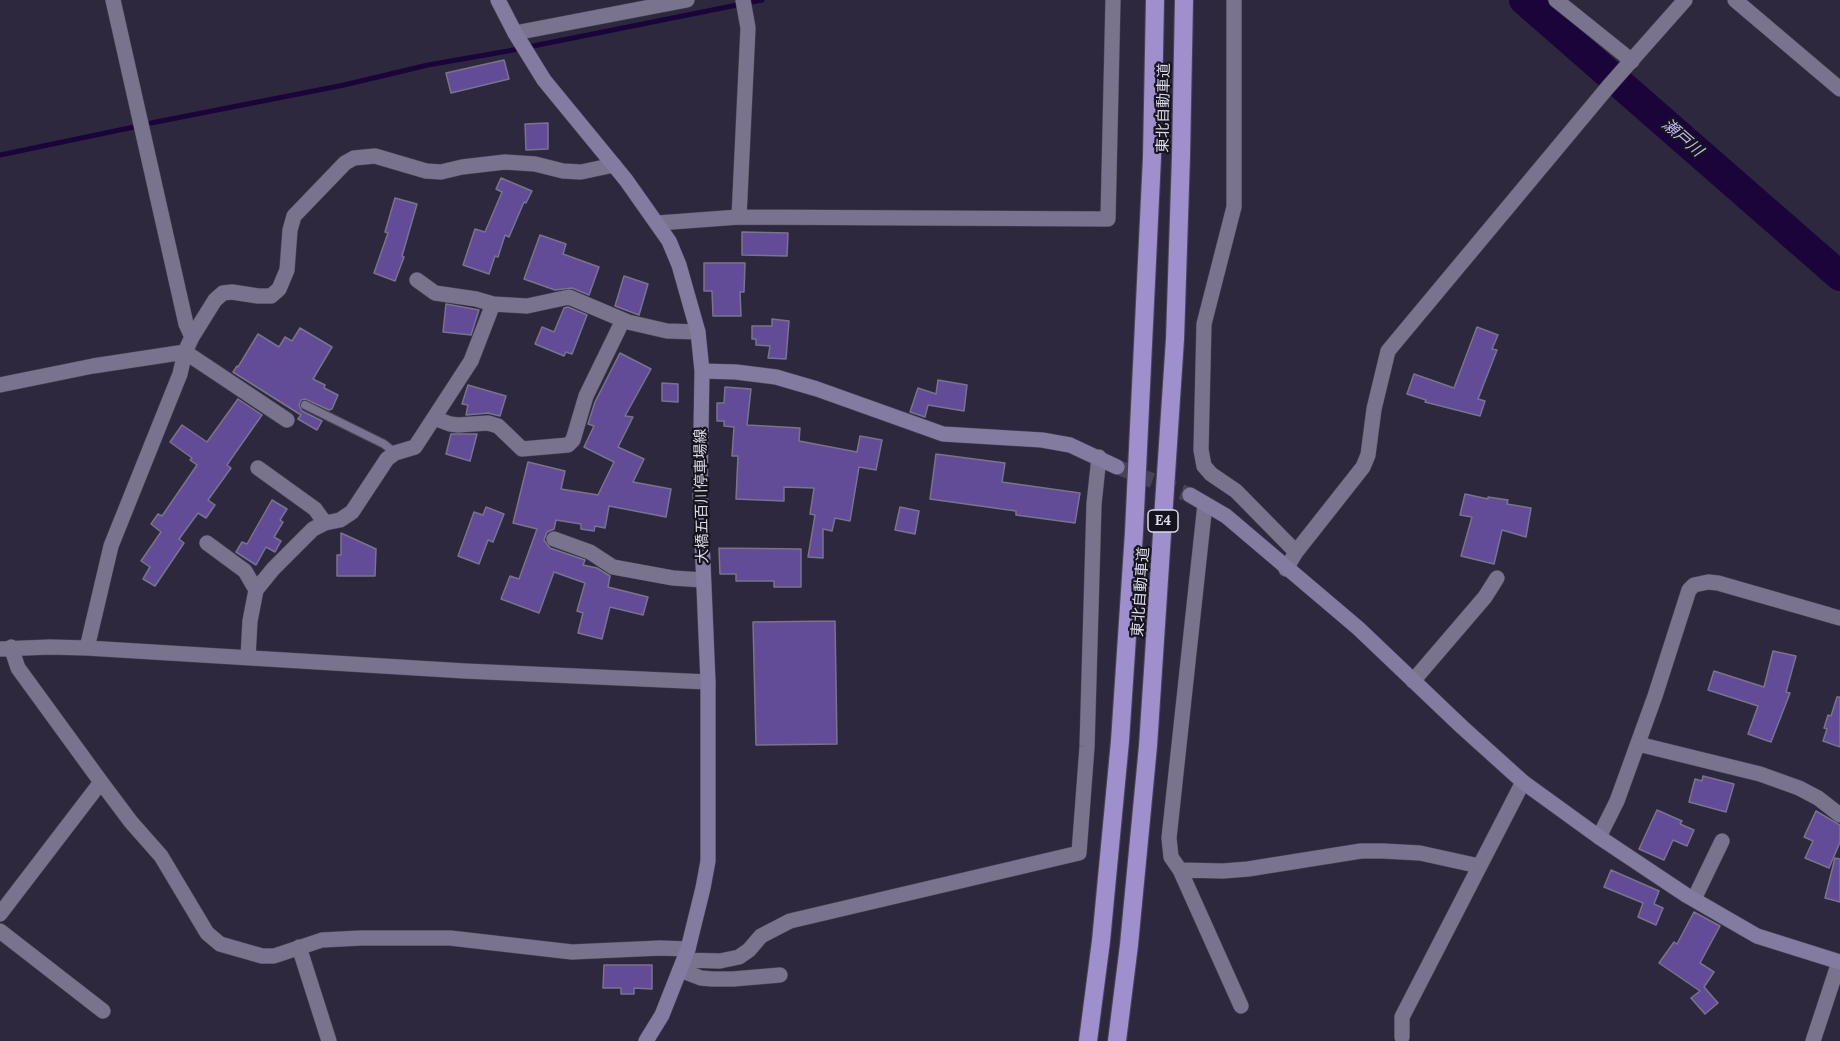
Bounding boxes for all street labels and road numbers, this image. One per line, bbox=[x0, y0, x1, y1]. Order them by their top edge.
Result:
street label: 東北自動車道 bbox=[1154, 63, 1174, 153]
street label: 大橋五百川停車場線 bbox=[692, 428, 712, 564]
road number: E4 bbox=[1148, 510, 1178, 532]
street label: 東北自動車道 bbox=[1129, 546, 1153, 638]

